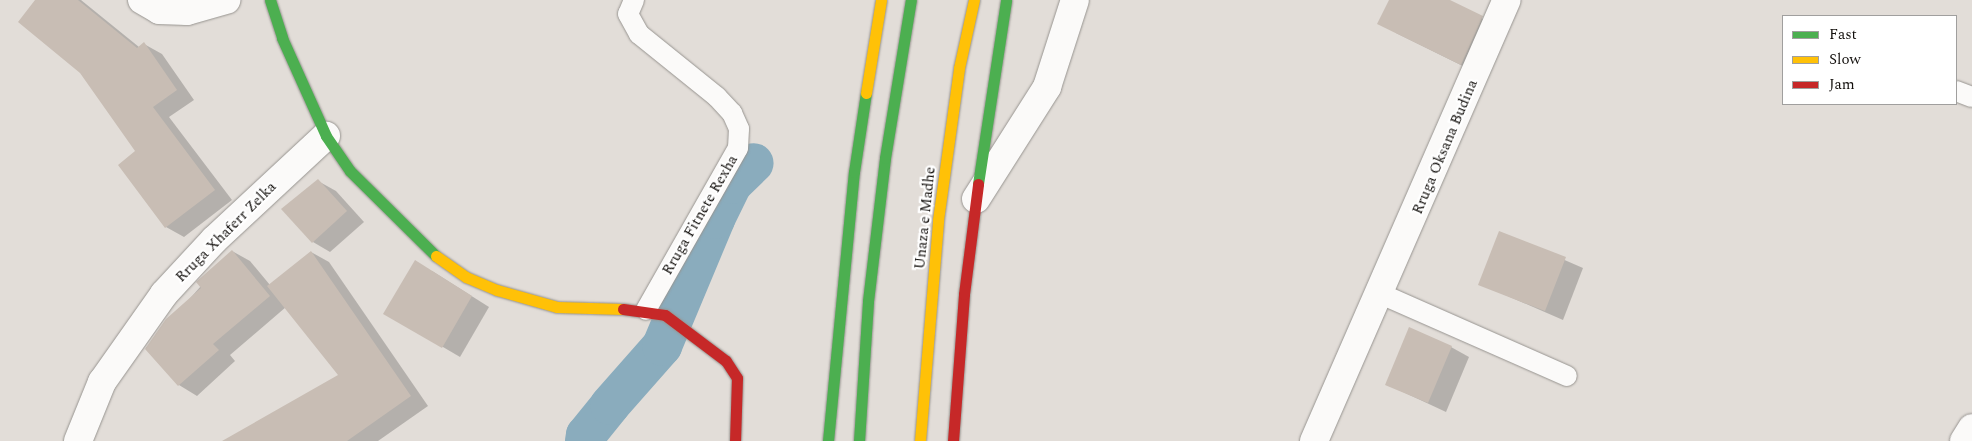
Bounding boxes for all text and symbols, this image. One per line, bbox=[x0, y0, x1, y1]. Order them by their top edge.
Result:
legend bbox=[1782, 15, 1957, 105]
text: Fast bbox=[1829, 23, 1857, 46]
text: Slow bbox=[1829, 48, 1861, 71]
text: Jam bbox=[1829, 73, 1855, 96]
street label: Rruga Oksana Budina bbox=[1408, 77, 1482, 217]
street label: Rruga Fitnete Rexha bbox=[658, 152, 742, 278]
street label: Unaza e Madhe bbox=[911, 166, 939, 270]
street label: Rruga Xhaferr Zelka bbox=[172, 178, 280, 286]

